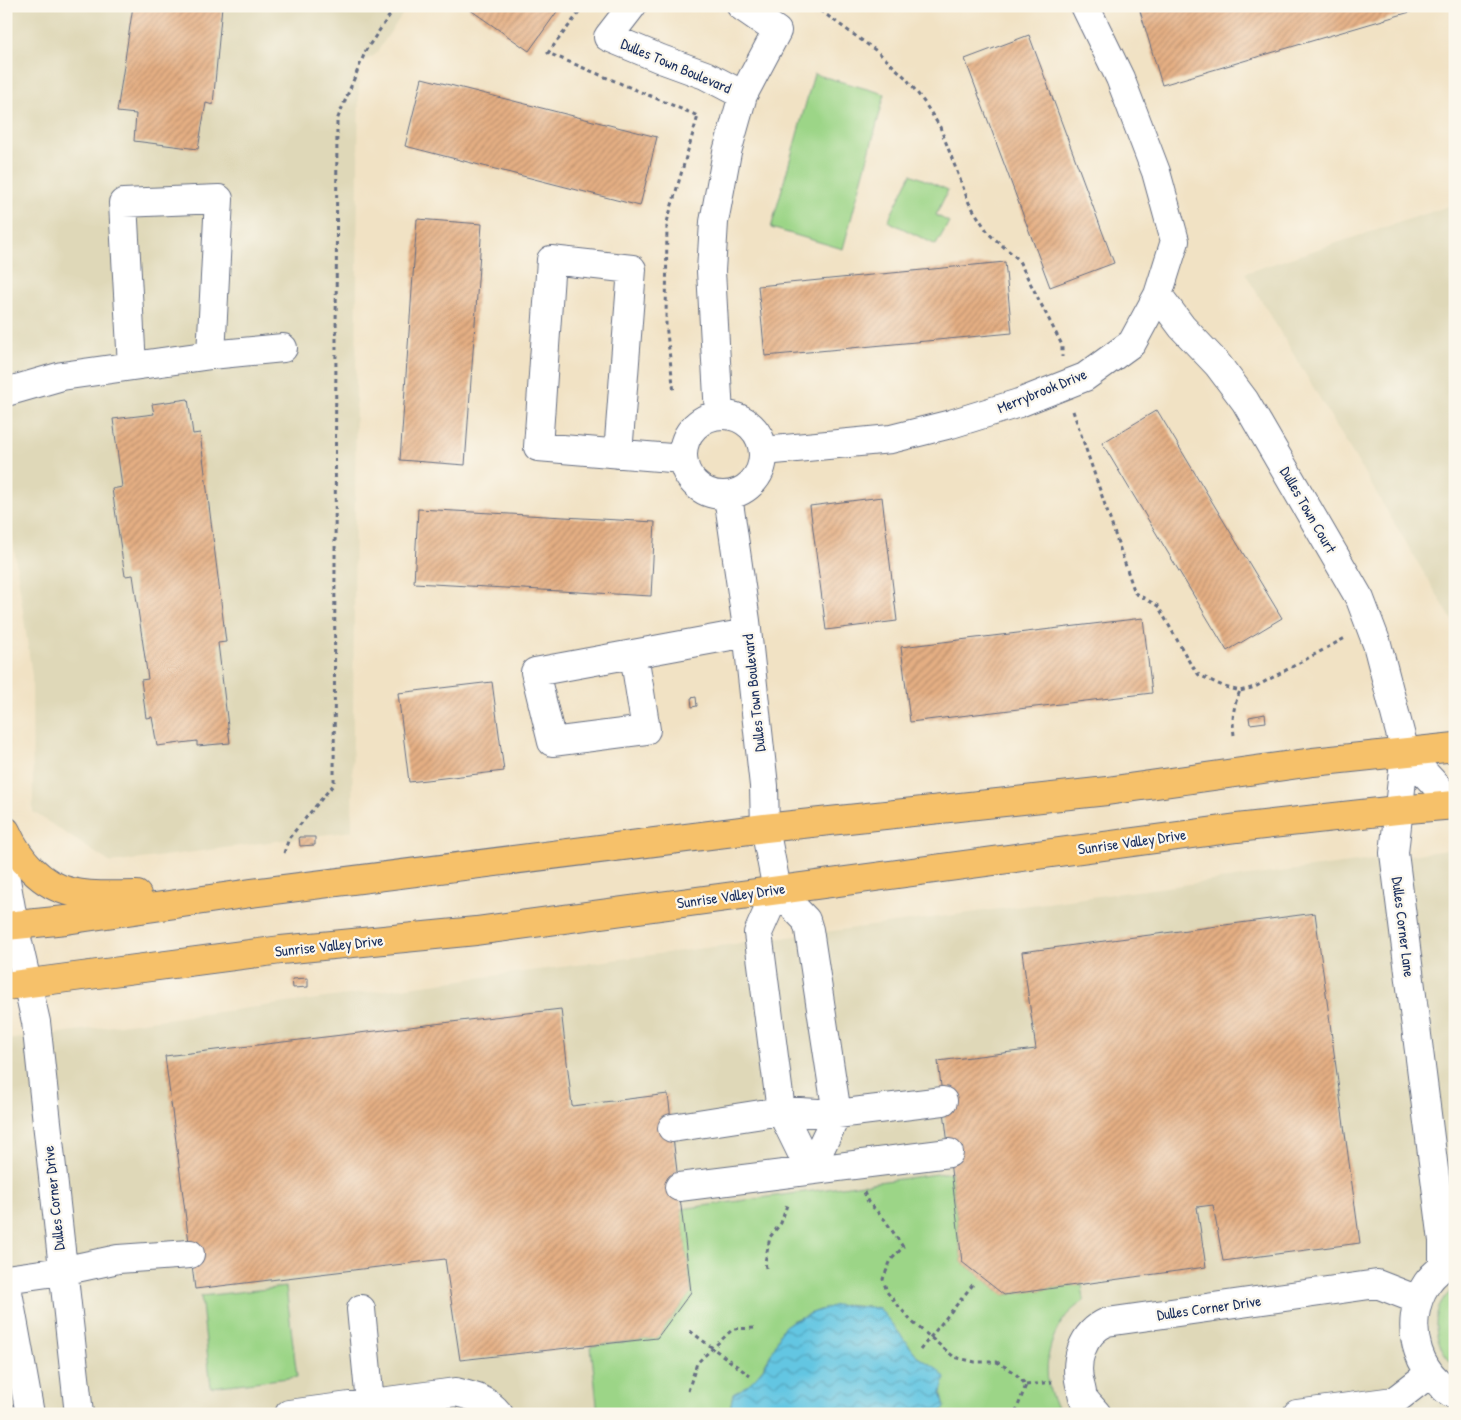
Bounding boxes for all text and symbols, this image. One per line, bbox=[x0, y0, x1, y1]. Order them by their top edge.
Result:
street label: Dulles Town Boulevard bbox=[618, 33, 735, 98]
street label: Merrybrook Drive bbox=[994, 363, 1090, 418]
street label: Dulles Town Court bbox=[1275, 463, 1342, 557]
street label: Dulles Town Boulevard bbox=[737, 633, 770, 753]
street label: Sunrise Valley Drive bbox=[1077, 824, 1187, 859]
street label: Dulles Corner Lane bbox=[1387, 876, 1420, 978]
street label: Sunrise Valley Drive bbox=[676, 878, 786, 913]
street label: Sunrise Valley Drive bbox=[274, 929, 384, 962]
street label: Dulles Corner Drive bbox=[38, 1145, 69, 1251]
street label: Dulles Corner Drive bbox=[1155, 1290, 1262, 1325]

